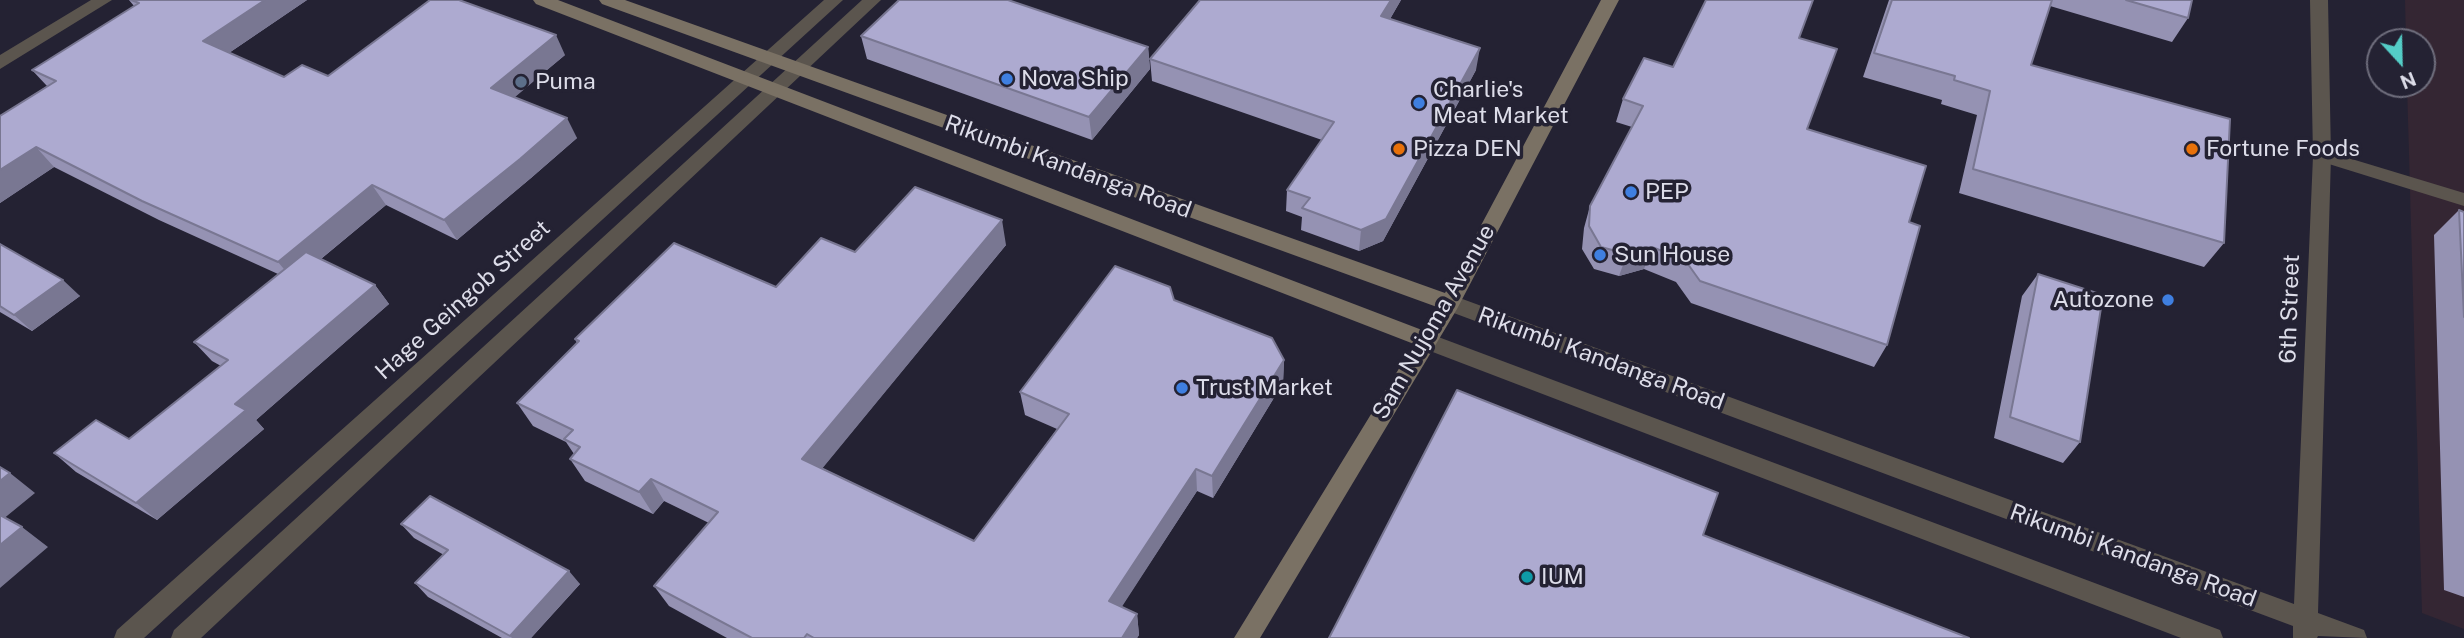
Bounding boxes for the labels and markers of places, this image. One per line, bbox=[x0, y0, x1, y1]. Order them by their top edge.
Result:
place label: Nova Ship bbox=[1021, 65, 1129, 93]
place label: Puma bbox=[535, 68, 596, 96]
marker: Nova Ship bbox=[999, 71, 1015, 87]
marker: Puma bbox=[513, 74, 529, 90]
place label: Charlie's Meat Market bbox=[1433, 76, 1569, 130]
marker: Charlie's Meat Market bbox=[1411, 95, 1427, 111]
place label: Pizza DEN bbox=[1413, 135, 1522, 163]
place label: Fortune Foods bbox=[2206, 135, 2360, 163]
marker: Pizza DEN bbox=[1391, 141, 1407, 157]
marker: Fortune Foods bbox=[2184, 141, 2200, 157]
place label: PEP bbox=[1645, 178, 1689, 206]
marker: PEP bbox=[1623, 184, 1639, 200]
place label: Sun House bbox=[1614, 241, 1730, 269]
marker: Sun House bbox=[1592, 247, 1608, 263]
place label: Autozone bbox=[2053, 286, 2154, 314]
marker: Autozone bbox=[2160, 292, 2176, 308]
place label: Trust Market bbox=[1196, 374, 1333, 402]
marker: Trust Market bbox=[1174, 380, 1190, 396]
place label: IUM bbox=[1541, 563, 1584, 591]
marker: IUM bbox=[1519, 569, 1535, 585]

